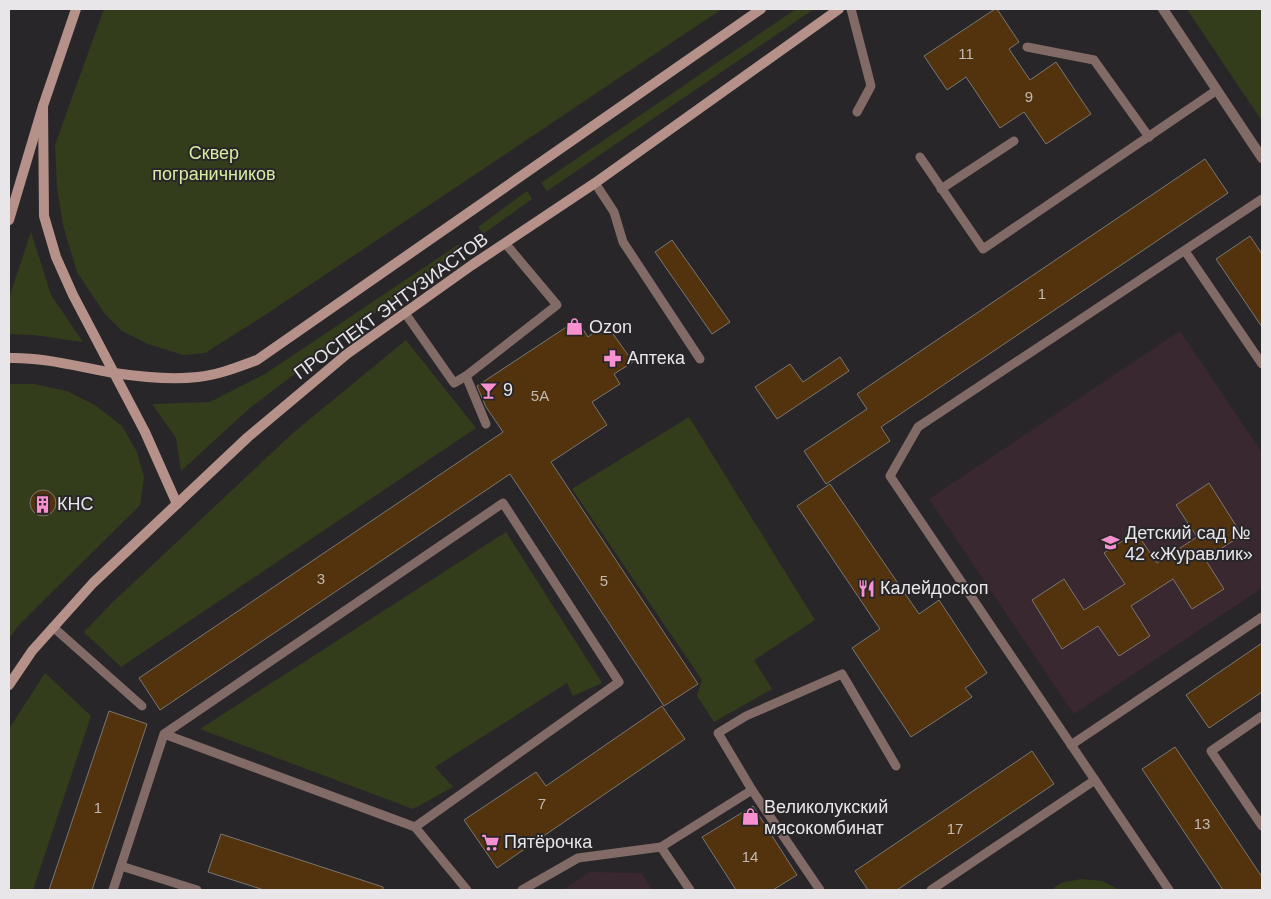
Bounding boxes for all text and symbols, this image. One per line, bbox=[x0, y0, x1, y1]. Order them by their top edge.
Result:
house number: 11 bbox=[958, 45, 974, 62]
house number: 9 bbox=[1025, 88, 1033, 105]
park label: Сквер пограничников bbox=[152, 143, 276, 184]
street label: ПРОСПЕКТ ЭНТУЗИАСТОВ bbox=[290, 229, 492, 383]
house number: 1 bbox=[1038, 285, 1046, 302]
shop icon: Ozon bbox=[565, 317, 585, 337]
place label: Ozon bbox=[589, 317, 632, 337]
pharmacy icon: Аптека bbox=[603, 348, 623, 368]
place label: Аптека bbox=[627, 348, 686, 368]
bar icon: 9 bbox=[479, 380, 499, 400]
place label: 9 bbox=[503, 380, 513, 400]
house number: 5А bbox=[531, 387, 549, 404]
building icon: КНС bbox=[33, 494, 53, 514]
place label: КНС bbox=[57, 494, 93, 514]
place label: Детский сад № 42 «Журавлик» bbox=[1125, 523, 1253, 564]
school or university icon: Детский сад № 42 «Журавлик» bbox=[1101, 533, 1121, 553]
house number: 3 bbox=[317, 570, 325, 587]
house number: 5 bbox=[600, 572, 608, 589]
restaurant icon: Калейдоскоп bbox=[856, 578, 876, 598]
place label: Калейдоскоп bbox=[880, 578, 988, 598]
house number: 7 bbox=[538, 795, 546, 812]
place label: Великолукский мясокомбинат bbox=[764, 797, 888, 838]
house number: 1 bbox=[94, 799, 102, 816]
shop icon: Великолукский мясокомбинат bbox=[740, 807, 760, 827]
house number: 13 bbox=[1194, 815, 1210, 832]
house number: 17 bbox=[947, 820, 963, 837]
supermarket icon: Пятёрочка bbox=[480, 832, 500, 852]
place label: Пятёрочка bbox=[504, 832, 593, 852]
house number: 14 bbox=[742, 848, 758, 865]

